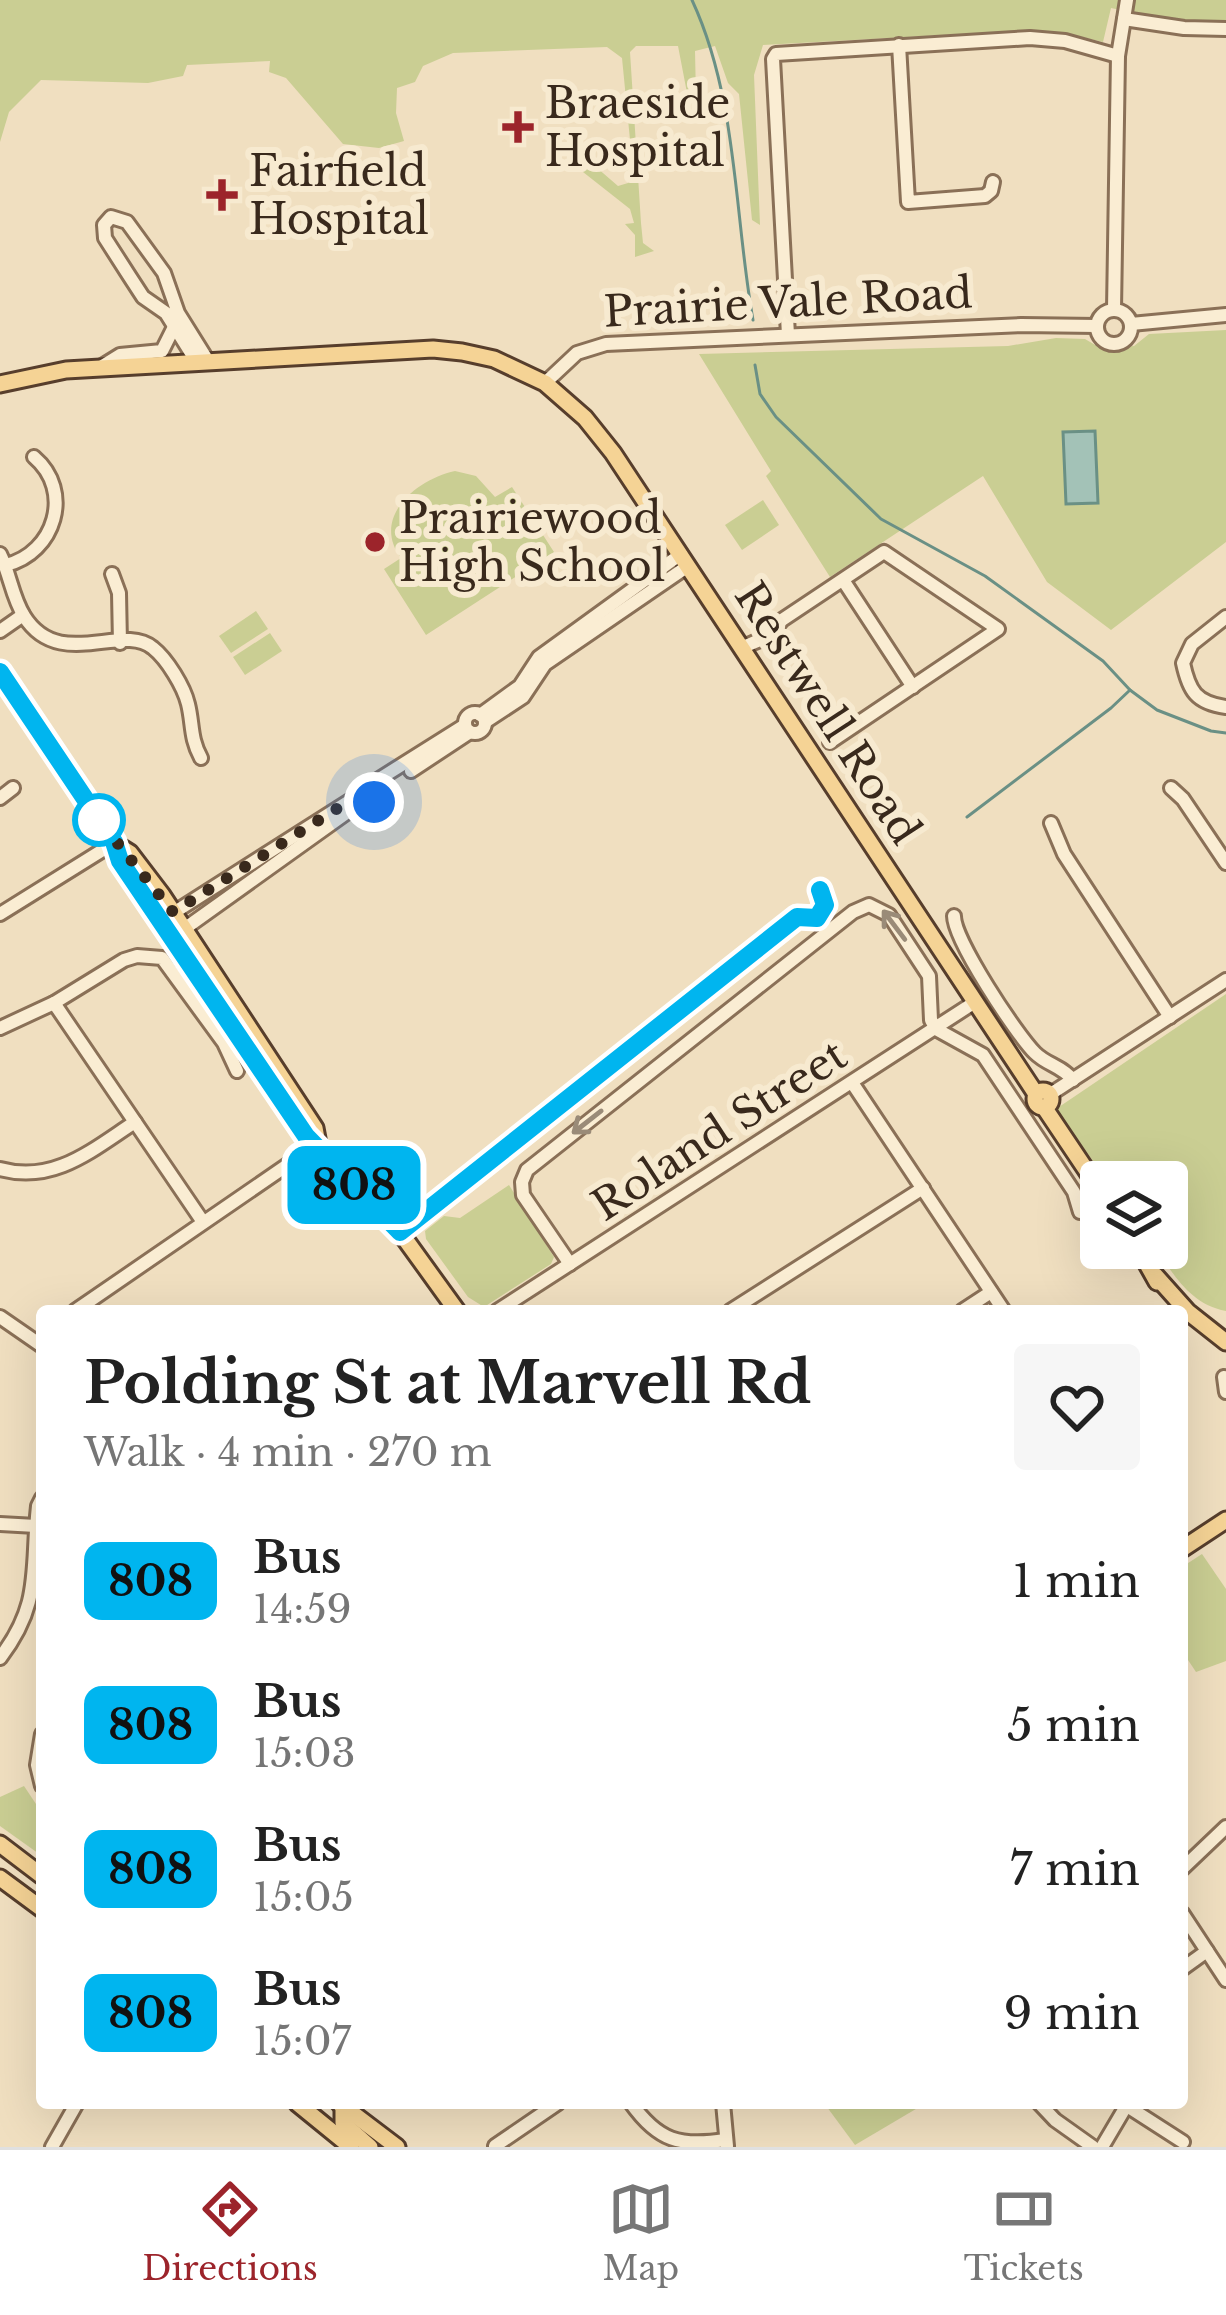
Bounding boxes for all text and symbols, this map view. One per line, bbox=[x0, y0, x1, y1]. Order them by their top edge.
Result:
place label: Braeside Hospital bbox=[545, 77, 730, 177]
marker: Braeside Hospital bbox=[502, 111, 534, 143]
place label: Fairfield Hospital bbox=[249, 145, 429, 245]
marker: Fairfield Hospital bbox=[206, 179, 238, 211]
street label: Prairie Vale Road bbox=[602, 266, 974, 338]
place label: Prairiewood High School bbox=[399, 492, 665, 592]
marker: Prairiewood High School bbox=[362, 529, 388, 555]
street label: Restwell Road bbox=[724, 572, 932, 854]
your location bbox=[344, 772, 404, 832]
unlabelled marker bbox=[74, 795, 124, 845]
one-way arrow bbox=[881, 909, 907, 941]
street label: Roland Street bbox=[582, 1028, 856, 1232]
one-way arrow bbox=[571, 1108, 603, 1135]
line badge: 808 bbox=[285, 1146, 423, 1224]
text: 808 bbox=[311, 1159, 397, 1211]
map controls bbox=[1080, 1161, 1188, 1269]
button: layers bbox=[1080, 1161, 1188, 1269]
button: heart bbox=[1014, 1344, 1140, 1470]
text: Polding St at Marvell Rd bbox=[84, 1348, 812, 1418]
text: Walk · 4 min · 270 m bbox=[84, 1428, 492, 1477]
text: Bus bbox=[253, 1529, 342, 1585]
text: 1 min bbox=[1012, 1553, 1140, 1609]
text: 808 bbox=[108, 1555, 193, 1607]
text: 14:59 bbox=[253, 1585, 352, 1634]
text: Bus bbox=[253, 1673, 342, 1729]
text: 5 min bbox=[1007, 1697, 1140, 1753]
text: 808 bbox=[108, 1699, 193, 1751]
text: 15:03 bbox=[253, 1729, 356, 1778]
text: Bus bbox=[253, 1817, 342, 1873]
text: 7 min bbox=[1010, 1841, 1140, 1897]
text: 808 bbox=[108, 1843, 193, 1895]
text: 15:05 bbox=[253, 1873, 354, 1922]
text: Bus bbox=[253, 1961, 342, 2017]
text: 9 min bbox=[1004, 1985, 1140, 2041]
text: 808 bbox=[108, 1987, 193, 2039]
text: 15:07 bbox=[253, 2017, 351, 2066]
tab: Directions bbox=[142, 2176, 318, 2289]
tab: Map bbox=[602, 2176, 679, 2289]
tab: Tickets bbox=[964, 2176, 1084, 2289]

